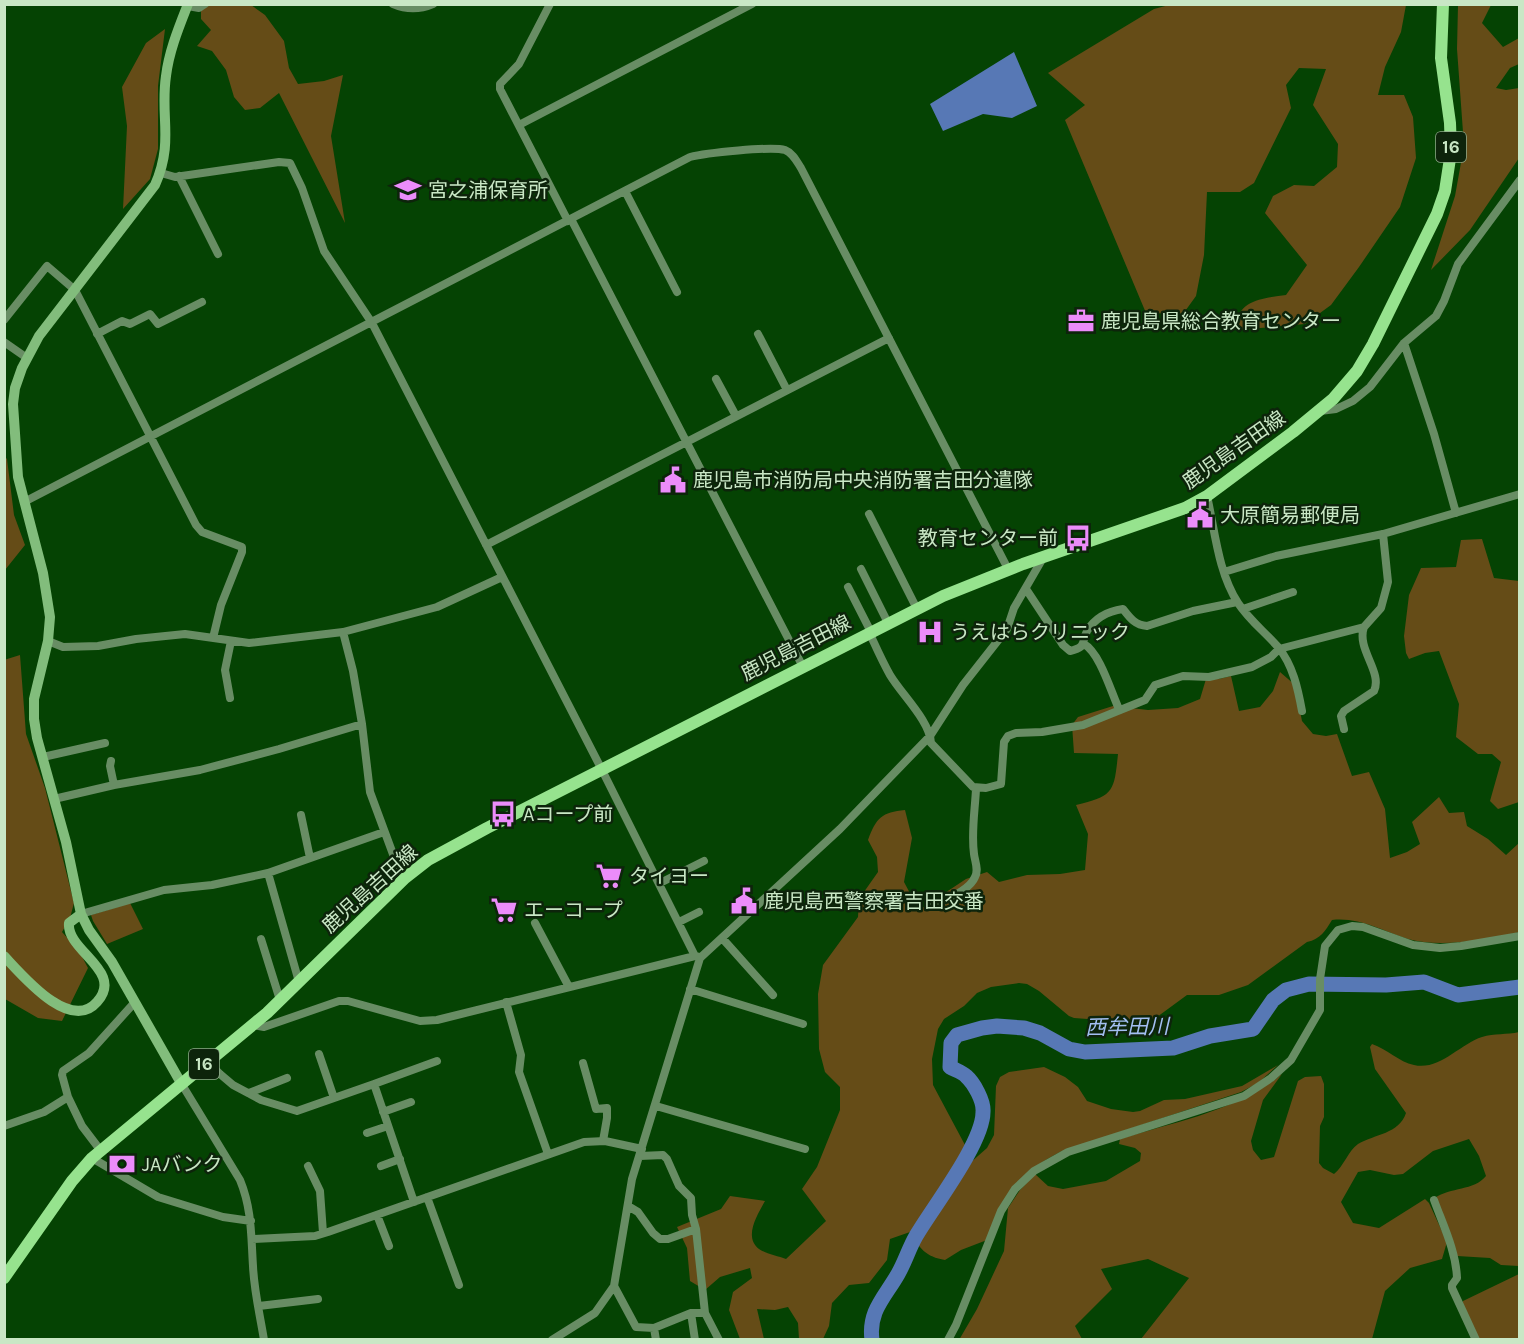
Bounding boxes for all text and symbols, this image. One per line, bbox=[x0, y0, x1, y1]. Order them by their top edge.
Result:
road number: 16 bbox=[1436, 132, 1466, 162]
school or university icon: 宮之浦保育所 bbox=[393, 175, 423, 205]
place label: 宮之浦保育所 bbox=[428, 179, 548, 202]
office icon: 鹿児島県総合教育センター bbox=[1066, 306, 1096, 336]
place label: 鹿児島県総合教育センター bbox=[1101, 310, 1341, 333]
street label: 鹿児島吉田線 bbox=[1178, 406, 1290, 494]
public building icon: 鹿児島市消防局中央消防署吉田分遣隊 bbox=[658, 465, 688, 495]
place label: 鹿児島市消防局中央消防署吉田分遣隊 bbox=[693, 469, 1033, 492]
public building icon: 大原簡易郵便局 bbox=[1185, 500, 1215, 530]
place label: 大原簡易郵便局 bbox=[1220, 504, 1360, 527]
bus stop icon: 教育センター前 bbox=[1063, 523, 1093, 553]
place label: 教育センター前 bbox=[918, 527, 1058, 550]
street label: 鹿児島吉田線 bbox=[737, 611, 855, 685]
hospital icon: うえはらクリニック bbox=[915, 617, 945, 647]
place label: うえはらクリニック bbox=[950, 621, 1130, 644]
bus stop icon: Aコープ前 bbox=[488, 799, 518, 829]
place label: Aコープ前 bbox=[523, 803, 613, 826]
street label: 鹿児島吉田線 bbox=[318, 840, 422, 938]
supermarket icon: タイヨー bbox=[594, 861, 624, 891]
place label: タイヨー bbox=[629, 865, 709, 888]
public building icon: 鹿児島西警察署吉田交番 bbox=[729, 886, 759, 916]
place label: 鹿児島西警察署吉田交番 bbox=[764, 890, 984, 913]
supermarket icon: エーコープ bbox=[489, 895, 519, 925]
place label: エーコープ bbox=[524, 899, 623, 922]
water label: 西牟田川 bbox=[1085, 1014, 1171, 1040]
road number: 16 bbox=[189, 1049, 219, 1079]
bank icon: JAバンク bbox=[107, 1149, 137, 1179]
place label: JAバンク bbox=[142, 1153, 223, 1176]

